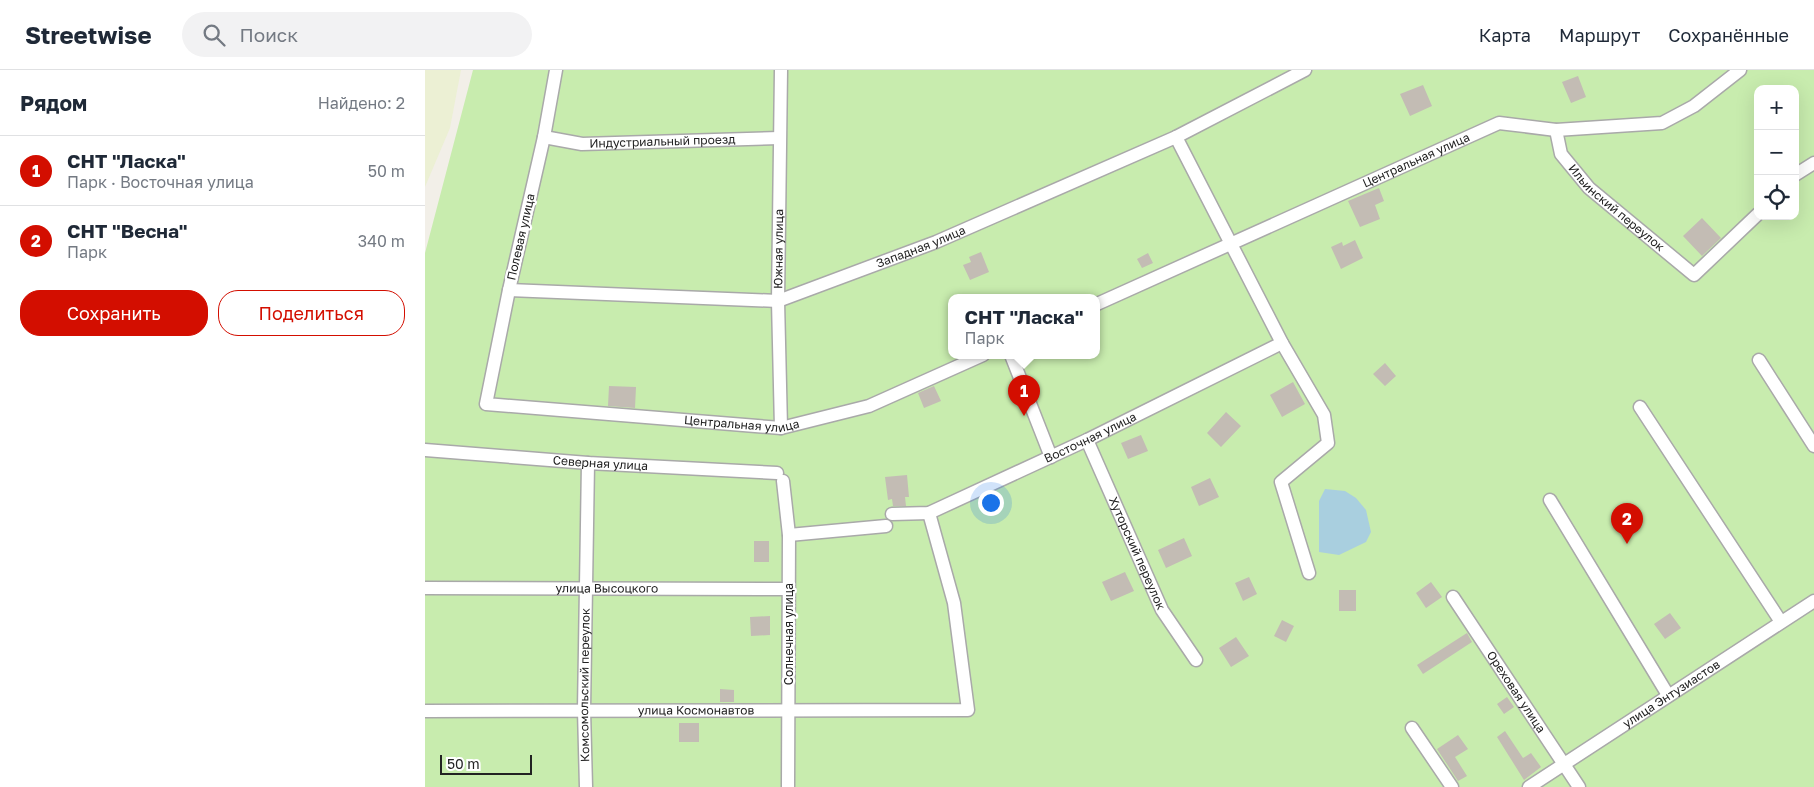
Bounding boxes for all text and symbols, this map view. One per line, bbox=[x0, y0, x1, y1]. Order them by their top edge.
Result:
search box bbox=[182, 12, 532, 57]
text: Streetwise bbox=[25, 20, 152, 49]
icon: search bbox=[200, 21, 228, 49]
text: Поиск bbox=[240, 23, 298, 46]
text: Карта bbox=[1479, 24, 1531, 46]
text: Маршрут bbox=[1559, 24, 1640, 46]
text: Сохранённые bbox=[1668, 24, 1789, 46]
map controls bbox=[1754, 85, 1799, 220]
button: + bbox=[1754, 85, 1799, 130]
text: Рядом bbox=[20, 90, 87, 116]
text: Найдено: 2 bbox=[318, 93, 405, 113]
street label: Центральная улица bbox=[1360, 129, 1472, 190]
button: − bbox=[1754, 130, 1799, 175]
street label: Индустриальный проезд bbox=[589, 131, 736, 151]
text: СНТ "Ласка" bbox=[67, 149, 186, 172]
text: 1 bbox=[32, 161, 40, 181]
text: 50 m bbox=[368, 161, 405, 181]
street label: Ильинский переулок bbox=[1565, 161, 1668, 254]
text: Парк · Восточная улица bbox=[67, 172, 254, 192]
button: locate bbox=[1754, 175, 1799, 220]
street label: Полевая улица bbox=[503, 192, 538, 282]
street label: Южная улица bbox=[770, 209, 786, 289]
text: СНТ "Весна" bbox=[67, 219, 187, 242]
street label: Западная улица bbox=[874, 222, 968, 271]
text: 2 bbox=[31, 231, 41, 251]
text: 340 m bbox=[358, 231, 405, 251]
text: Парк bbox=[67, 242, 107, 262]
button: Сохранить bbox=[20, 290, 208, 336]
button: Поделиться bbox=[218, 290, 405, 336]
popup bbox=[948, 294, 1100, 359]
text: СНТ "Ласка" bbox=[965, 305, 1083, 328]
text: Парк bbox=[965, 328, 1005, 348]
pin: 1 bbox=[1008, 375, 1040, 416]
street label: Восточная улица bbox=[1042, 409, 1139, 466]
street label: Центральная улица bbox=[684, 412, 801, 436]
street label: Северная улица bbox=[552, 452, 649, 473]
your location bbox=[978, 490, 1004, 516]
street label: Хуторский переулок bbox=[1106, 494, 1169, 612]
pin: 2 bbox=[1611, 503, 1643, 544]
street label: улица Высоцкого bbox=[556, 580, 658, 596]
street label: Солнечная улица bbox=[781, 583, 796, 685]
street label: Комсомольский переулок bbox=[576, 608, 593, 762]
street label: Ореховая улица bbox=[1484, 648, 1549, 736]
street label: улица Энтузиастов bbox=[1620, 656, 1723, 731]
street label: улица Космонавтов bbox=[638, 702, 754, 718]
scale bar bbox=[440, 752, 533, 775]
text: 50 m bbox=[447, 755, 480, 772]

